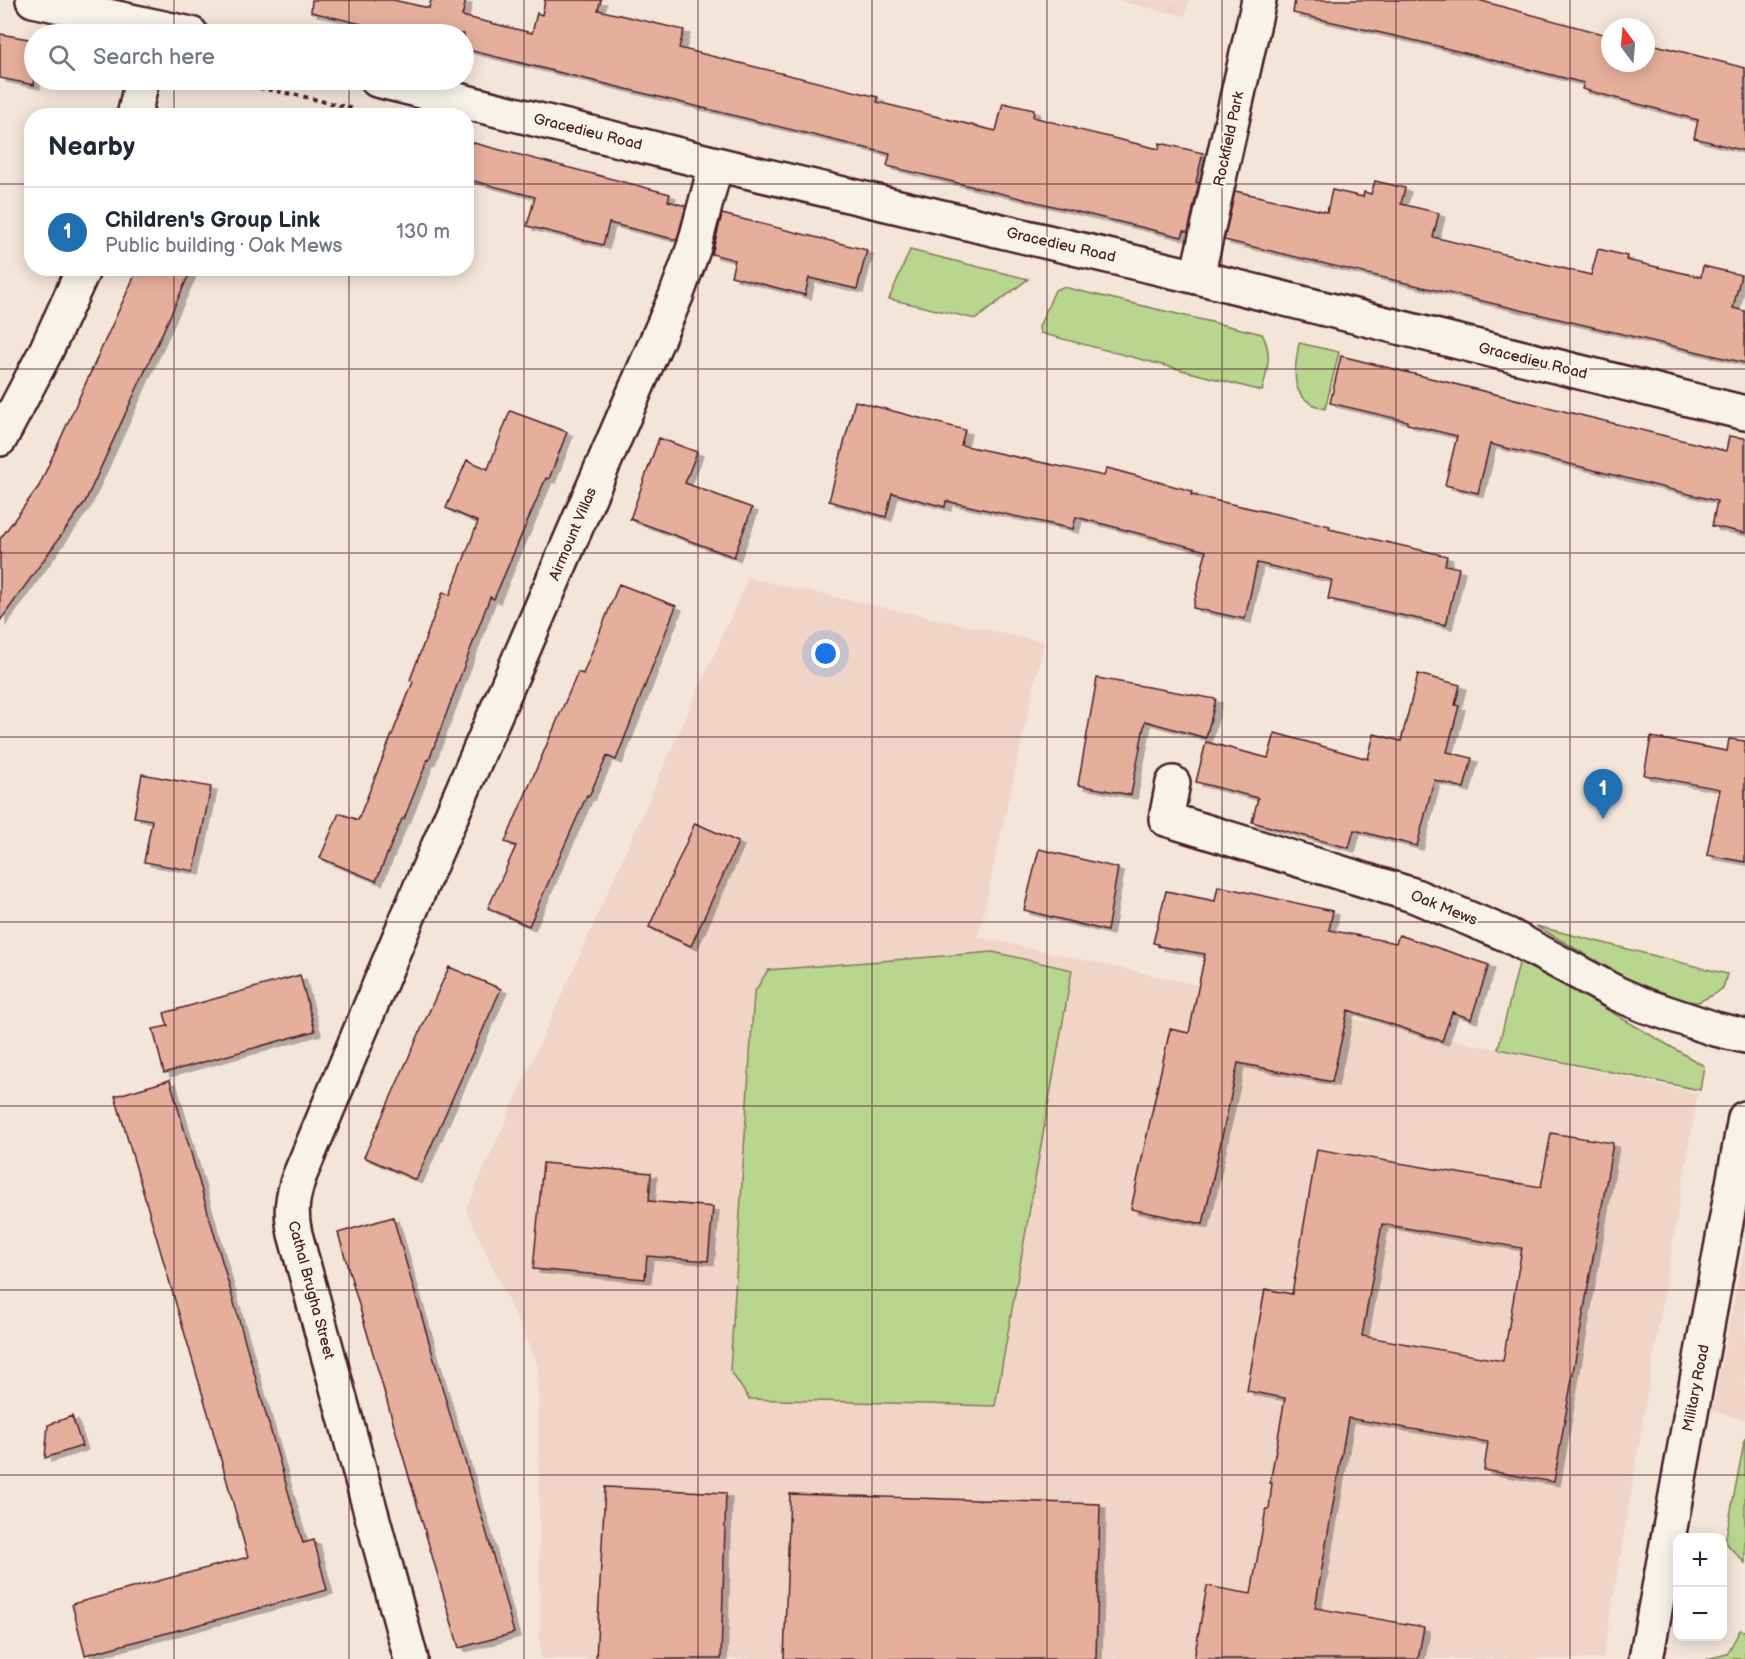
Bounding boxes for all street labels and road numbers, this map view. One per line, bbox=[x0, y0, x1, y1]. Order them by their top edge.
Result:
street label: Rockfield Park bbox=[1210, 89, 1248, 188]
street label: Gracedieu Road bbox=[532, 109, 644, 155]
street label: Gracedieu Road bbox=[1005, 223, 1117, 267]
street label: Gracedieu Road bbox=[1477, 338, 1589, 384]
street label: Airmount Villas bbox=[545, 484, 601, 583]
street label: Oak Mews bbox=[1408, 886, 1481, 930]
street label: Cathal Brugha Street bbox=[283, 1219, 339, 1362]
street label: Military Road bbox=[1678, 1343, 1714, 1433]

